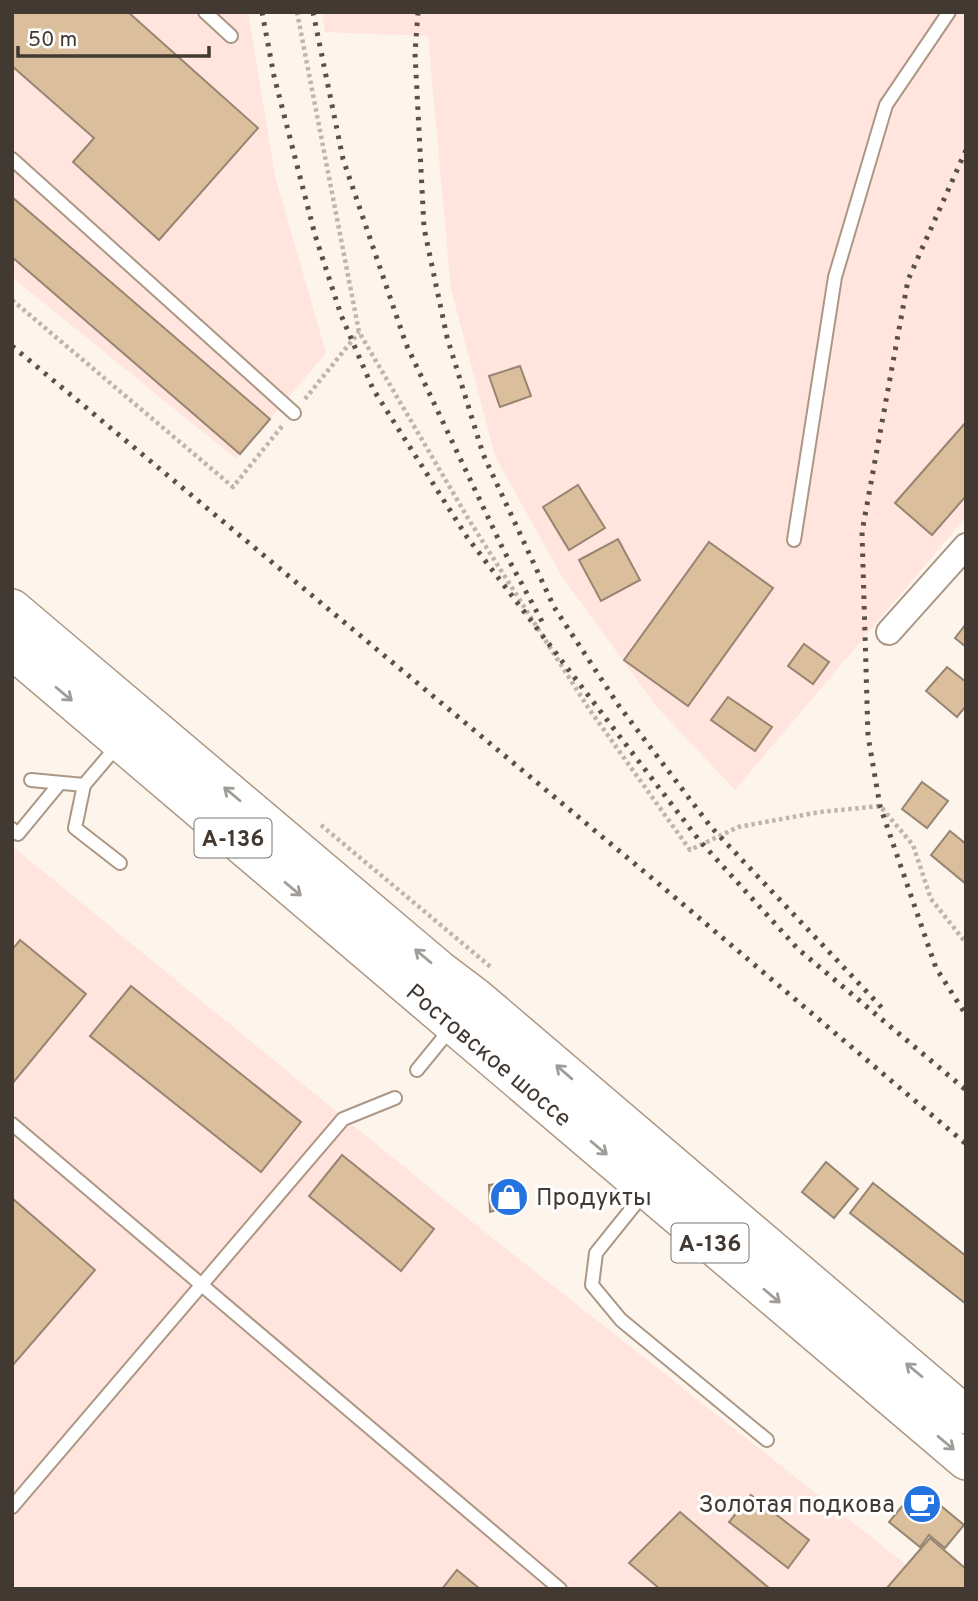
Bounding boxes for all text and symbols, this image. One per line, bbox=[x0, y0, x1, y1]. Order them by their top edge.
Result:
scale bar bbox=[18, 14, 208, 58]
text: 50 m bbox=[28, 27, 77, 54]
one-way arrow bbox=[55, 686, 73, 702]
one-way arrow bbox=[223, 786, 241, 802]
road number: А-136 bbox=[194, 818, 272, 858]
one-way arrow bbox=[284, 881, 302, 897]
one-way arrow bbox=[415, 948, 433, 964]
street label: Ростовское шоссе bbox=[399, 978, 577, 1135]
one-way arrow bbox=[555, 1064, 573, 1080]
one-way arrow bbox=[590, 1140, 608, 1156]
shop icon: Продукты bbox=[488, 1176, 530, 1218]
place label: Продукты bbox=[536, 1184, 652, 1214]
road number: А-136 bbox=[672, 1224, 748, 1262]
one-way arrow bbox=[763, 1288, 781, 1304]
one-way arrow bbox=[905, 1363, 923, 1378]
one-way arrow bbox=[936, 1436, 954, 1451]
cafe icon: Золотая подкова bbox=[901, 1483, 943, 1525]
place label: Золотая подкова bbox=[698, 1491, 895, 1521]

